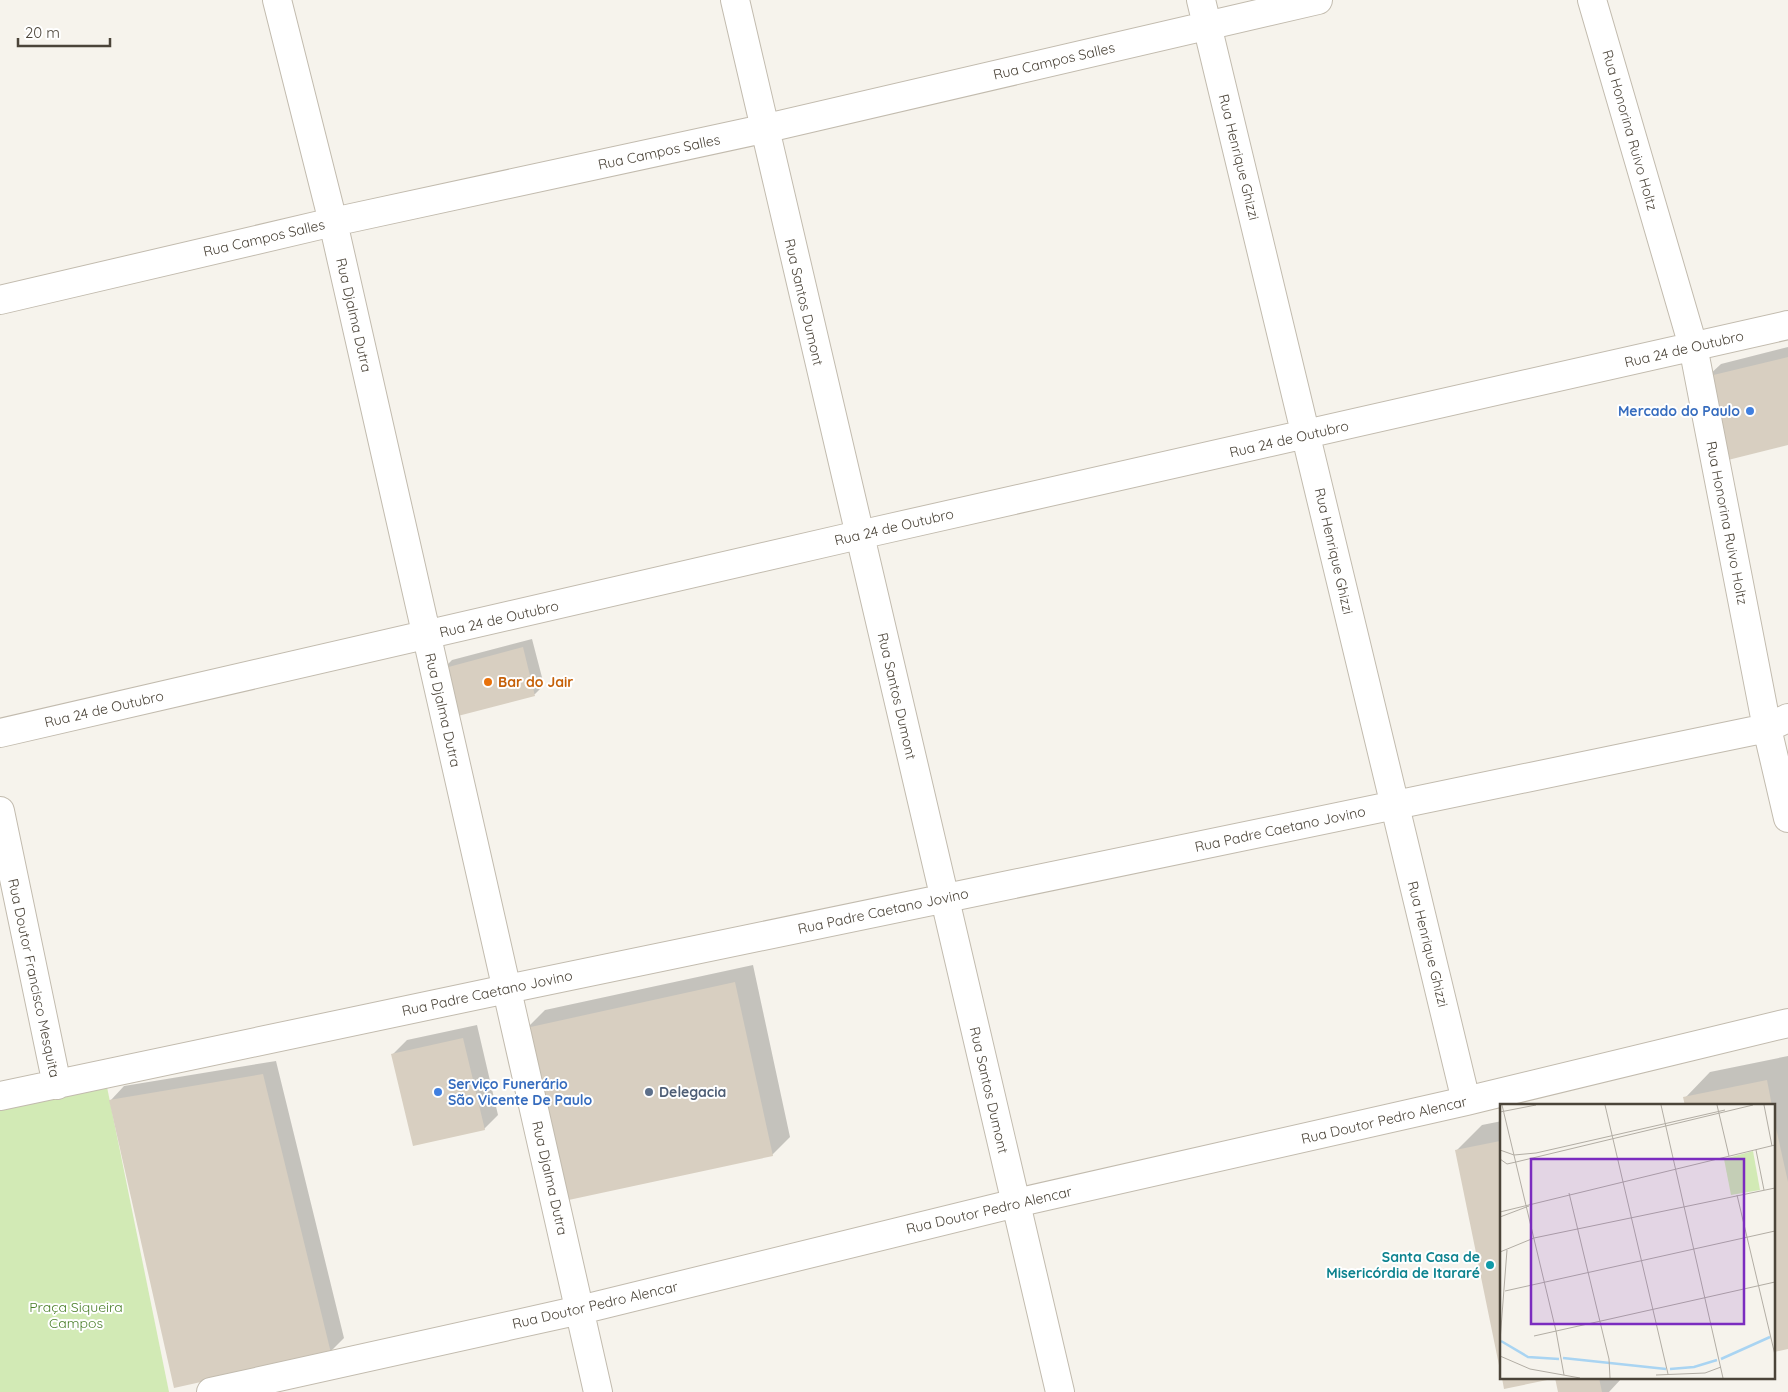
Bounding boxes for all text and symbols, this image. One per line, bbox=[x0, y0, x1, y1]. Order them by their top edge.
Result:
scale bar bbox=[18, 15, 110, 47]
text: 20 m bbox=[25, 23, 60, 42]
street label: Rua Campos Salles bbox=[991, 38, 1117, 84]
street label: Rua Honorina Ruivo Holtz bbox=[1598, 48, 1662, 213]
street label: Rua Henrique Ghizzi bbox=[1215, 92, 1263, 222]
street label: Rua Campos Salles bbox=[596, 130, 722, 174]
street label: Rua Campos Salles bbox=[201, 215, 327, 261]
street label: Rua Santos Dumont bbox=[781, 237, 827, 367]
street label: Rua Djalma Dutra bbox=[332, 256, 376, 374]
street label: Rua 24 de Outubro bbox=[1623, 327, 1745, 371]
place label: Mercado do Paulo bbox=[1618, 402, 1740, 420]
marker: Mercado do Paulo bbox=[1744, 405, 1756, 417]
street label: Rua 24 de Outubro bbox=[1228, 417, 1350, 461]
street label: Rua Honorina Ruivo Holtz bbox=[1702, 440, 1752, 607]
street label: Rua Henrique Ghizzi bbox=[1311, 486, 1357, 616]
street label: Rua 24 de Outubro bbox=[833, 505, 955, 549]
street label: Rua 24 de Outubro bbox=[438, 597, 560, 641]
street label: Rua Santos Dumont bbox=[874, 631, 920, 761]
street label: Rua Djalma Dutra bbox=[421, 651, 465, 769]
place label: Bar do Jair bbox=[498, 673, 573, 691]
marker: Bar do Jair bbox=[482, 676, 494, 688]
street label: Rua 24 de Outubro bbox=[43, 687, 165, 731]
street label: Rua Padre Caetano Jovino bbox=[1193, 802, 1367, 856]
street label: Rua Doutor Francisco Mesquita bbox=[4, 877, 64, 1079]
street label: Rua Henrique Ghizzi bbox=[1404, 879, 1452, 1009]
street label: Rua Padre Caetano Jovino bbox=[796, 884, 970, 938]
street label: Rua Padre Caetano Jovino bbox=[400, 966, 574, 1020]
street label: Rua Santos Dumont bbox=[966, 1025, 1012, 1155]
place label: Serviço Funerário São Vicente De Paulo bbox=[448, 1075, 593, 1109]
place label: Delegacia bbox=[659, 1083, 726, 1101]
marker: Serviço Funerário São Vicente De Paulo bbox=[432, 1086, 444, 1098]
marker: Delegacia bbox=[643, 1086, 655, 1098]
street label: Rua Doutor Pedro Alencar bbox=[1299, 1092, 1469, 1148]
inset map bbox=[1500, 1104, 1776, 1380]
street label: Rua Djalma Dutra bbox=[528, 1119, 572, 1237]
street label: Rua Doutor Pedro Alencar bbox=[904, 1182, 1074, 1238]
place label: Santa Casa de Misericórdia de Itararé bbox=[1326, 1248, 1480, 1282]
marker: Santa Casa de Misericórdia de Itararé bbox=[1484, 1259, 1496, 1271]
street label: Rua Doutor Pedro Alencar bbox=[510, 1277, 680, 1333]
park label: Praça Siqueira Campos bbox=[29, 1298, 123, 1332]

